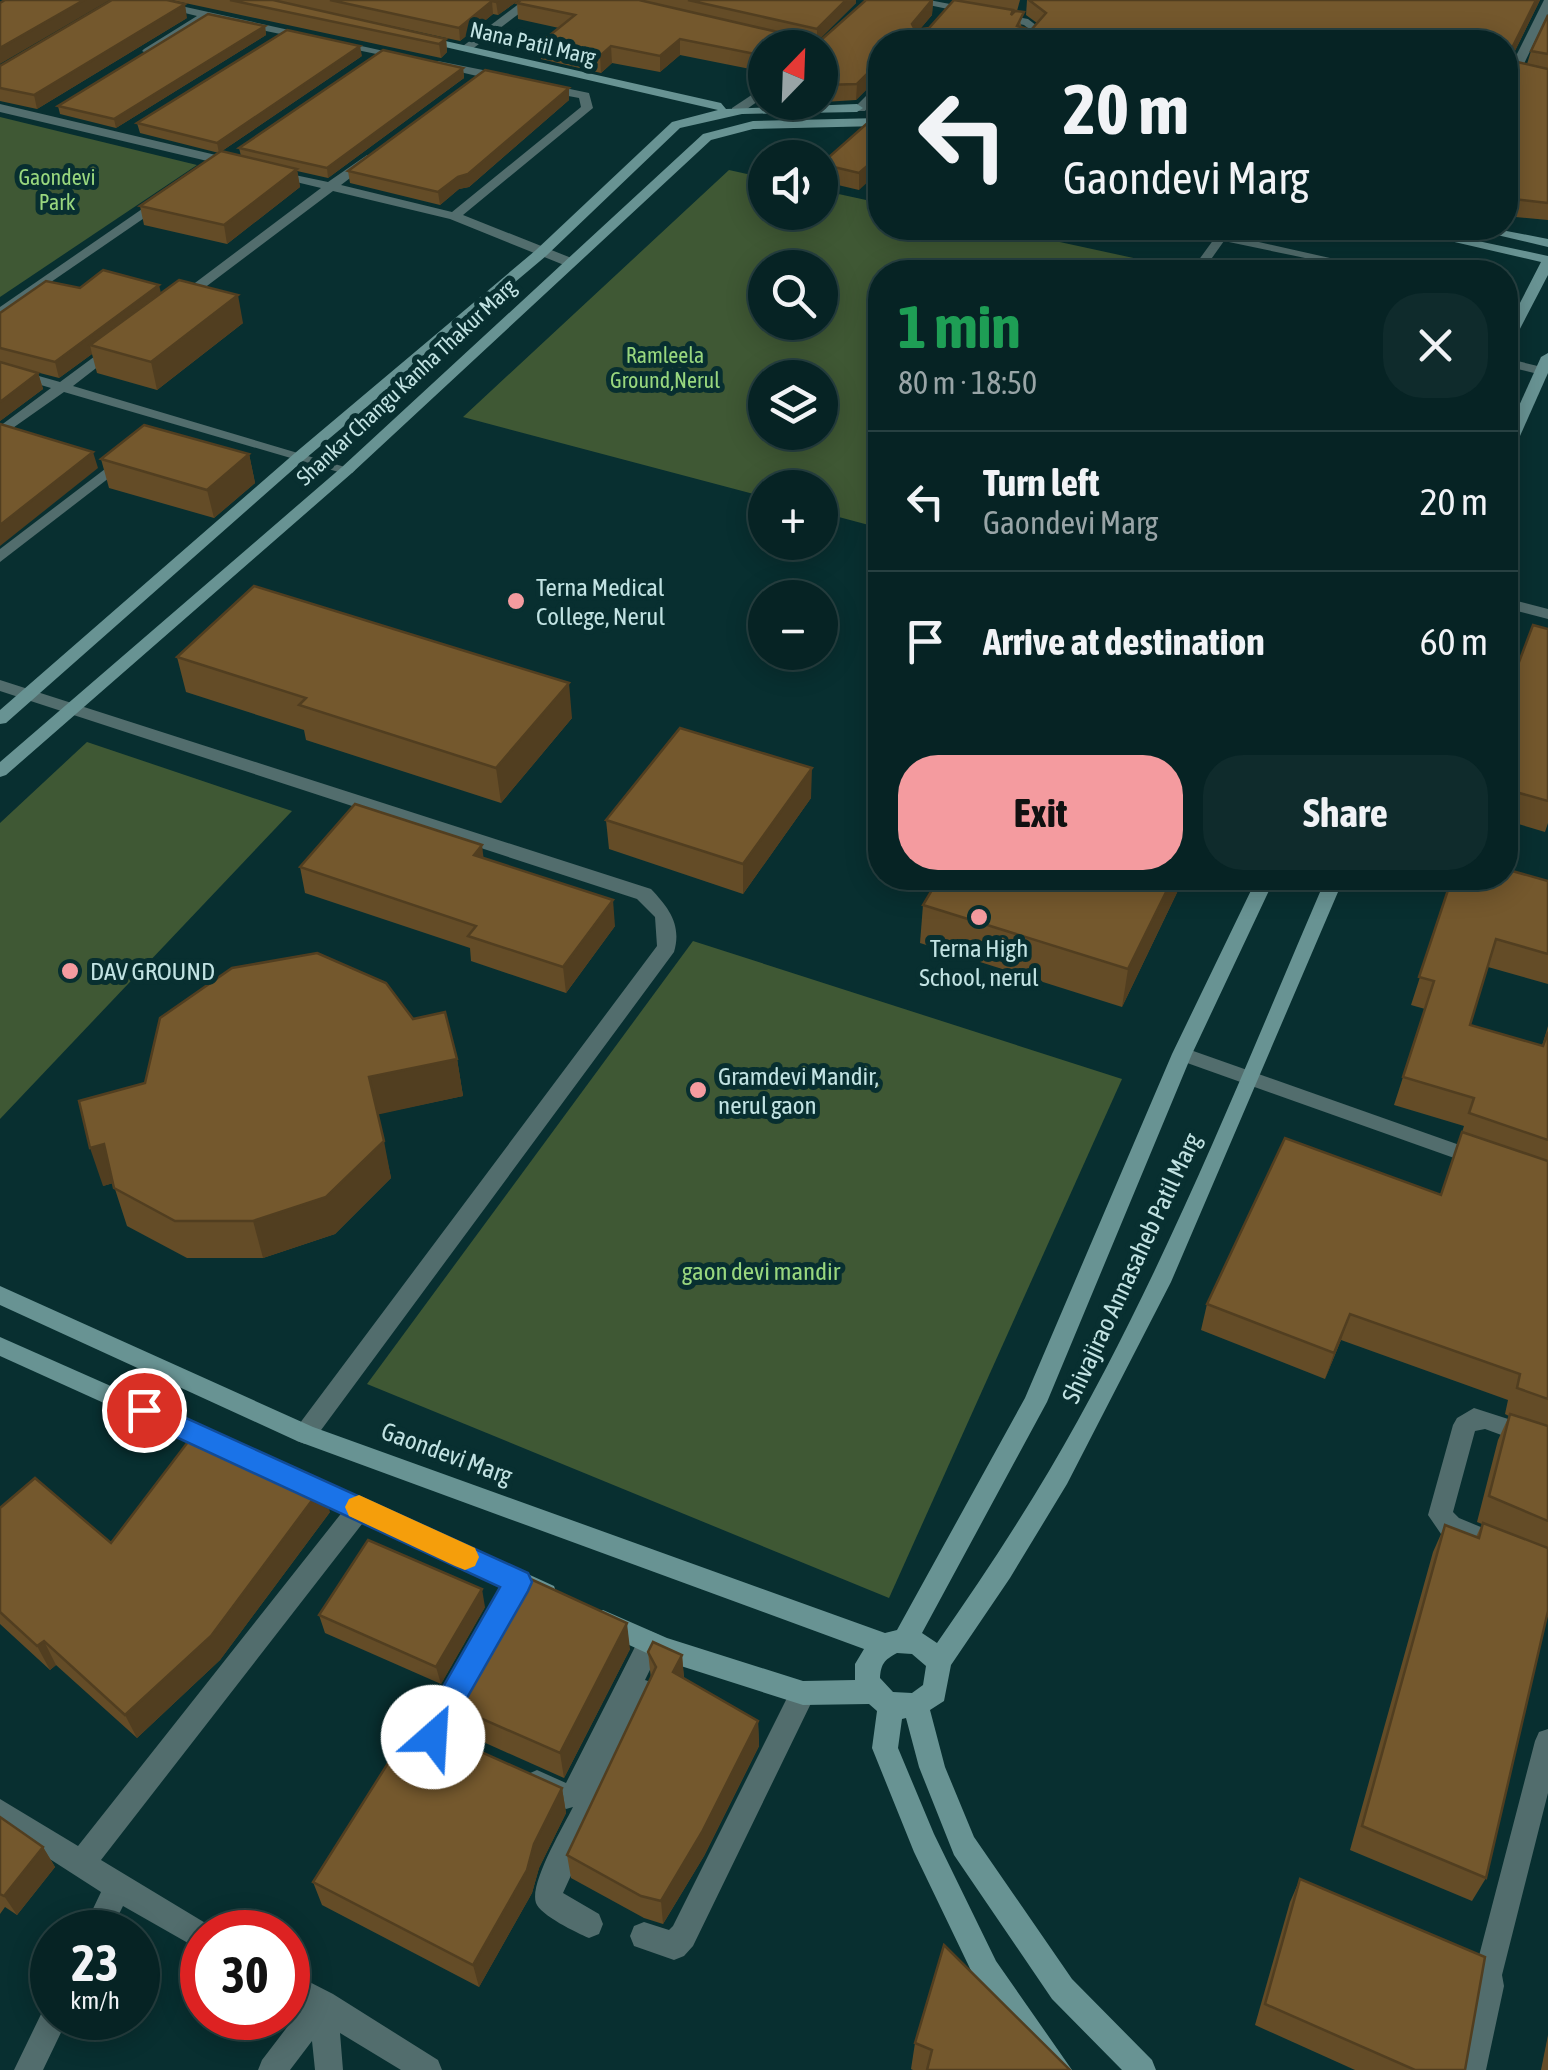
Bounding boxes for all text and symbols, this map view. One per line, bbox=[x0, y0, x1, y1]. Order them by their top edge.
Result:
street label: Nana Patil Marg bbox=[468, 16, 599, 70]
north arrow bbox=[748, 30, 838, 120]
map controls bbox=[748, 30, 838, 670]
text: 20 m bbox=[1063, 69, 1189, 149]
icon: left bbox=[898, 70, 1028, 200]
button: sound bbox=[748, 140, 838, 230]
text: Gaondevi Marg bbox=[1063, 152, 1309, 204]
park label: Gaondevi Park bbox=[18, 164, 96, 215]
button: search bbox=[748, 250, 838, 340]
street label: Shankar Changu Kanha Thakur Marg bbox=[291, 273, 521, 490]
text: 1 min bbox=[898, 292, 1021, 361]
button: close bbox=[1383, 293, 1488, 398]
park label: Ramleela Ground,Nerul bbox=[610, 342, 720, 393]
button: layers bbox=[748, 360, 838, 450]
text: 80 m · 18:50 bbox=[898, 364, 1037, 401]
text: Turn left bbox=[983, 461, 1099, 504]
button: + bbox=[748, 470, 838, 560]
icon: left bbox=[898, 474, 953, 529]
text: 20 m bbox=[1420, 480, 1488, 523]
text: Gaondevi Marg bbox=[983, 504, 1158, 541]
place label: Terna Medical College, Nerul bbox=[536, 573, 665, 630]
button: − bbox=[748, 580, 838, 670]
marker: Terna Medical College, Nerul bbox=[505, 590, 527, 612]
icon: arrive bbox=[898, 614, 953, 669]
text: Arrive at destination bbox=[983, 620, 1265, 663]
text: 60 m bbox=[1420, 620, 1488, 663]
button: Exit bbox=[898, 755, 1183, 870]
button: Share bbox=[1203, 755, 1488, 870]
marker: Terna High School, nerul bbox=[968, 906, 990, 928]
place label: Terna High School, nerul bbox=[919, 934, 1039, 991]
place label: DAV GROUND bbox=[90, 957, 215, 985]
marker: DAV GROUND bbox=[59, 960, 81, 982]
place label: Gramdevi Mandir, nerul gaon bbox=[718, 1062, 879, 1119]
marker: Gramdevi Mandir, nerul gaon bbox=[687, 1079, 709, 1101]
street label: Shivajirao Annasaheb Patil Marg bbox=[1056, 1128, 1206, 1407]
park label: gaon devi mandir bbox=[682, 1257, 841, 1285]
pin bbox=[102, 1368, 187, 1453]
icon: arrive bbox=[117, 1383, 172, 1438]
street label: Gaondevi Marg bbox=[378, 1416, 516, 1490]
position arrow bbox=[381, 1685, 485, 1789]
speed limit sign: 30 bbox=[180, 1910, 310, 2040]
text: 23 bbox=[71, 1934, 118, 1992]
text: km/h bbox=[70, 1986, 120, 2014]

